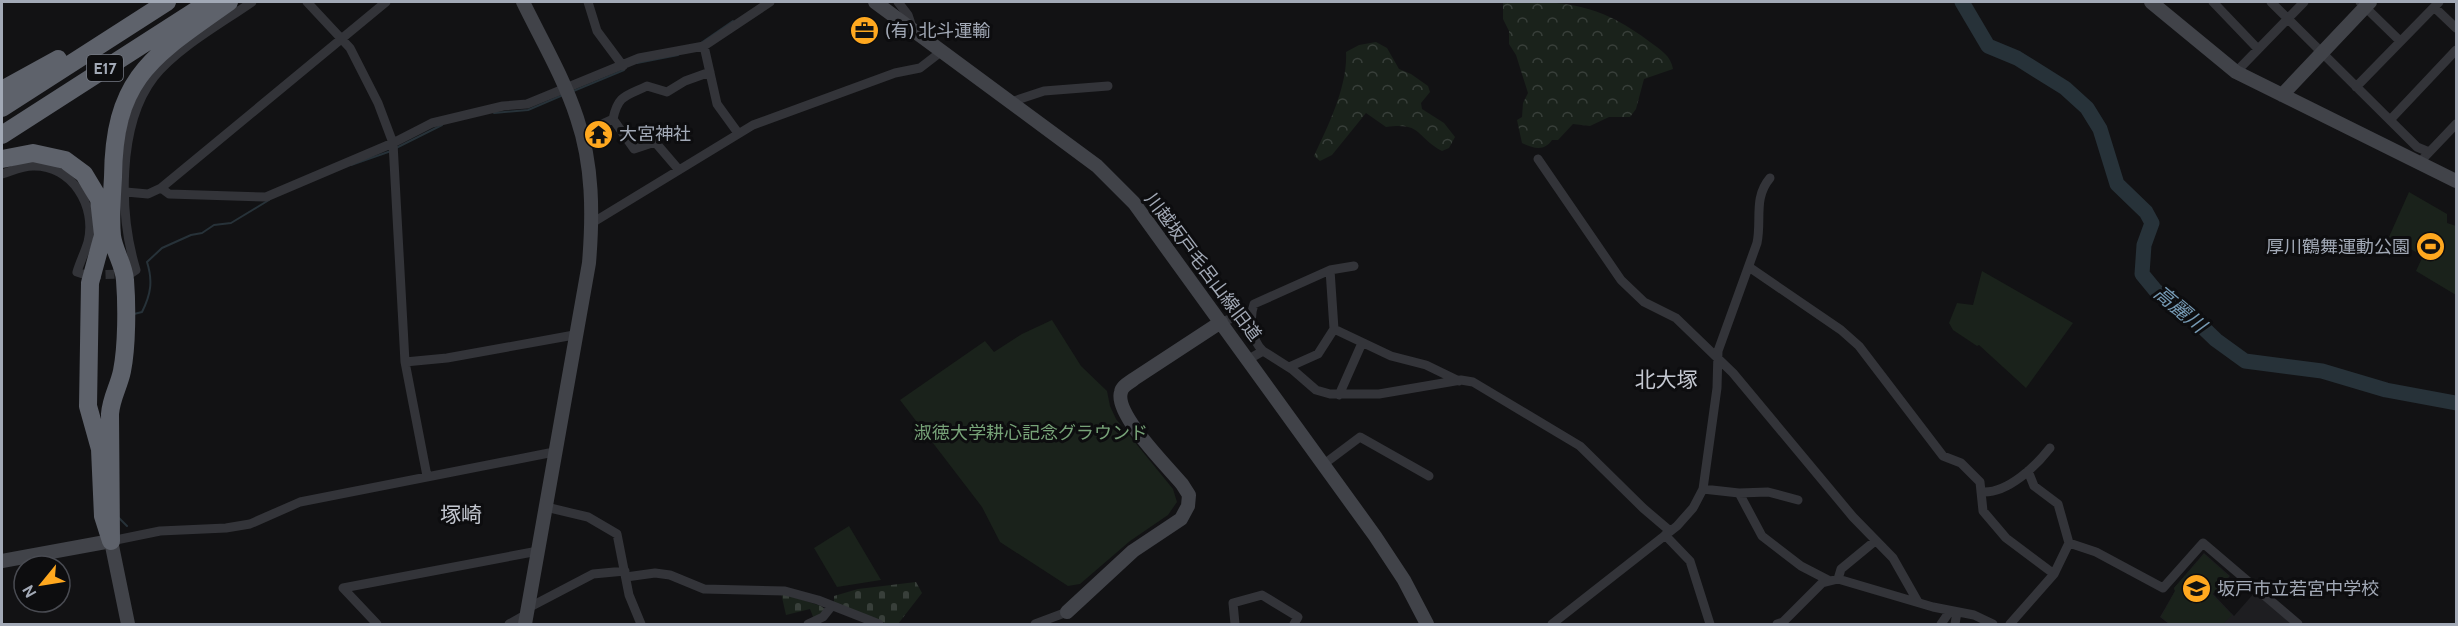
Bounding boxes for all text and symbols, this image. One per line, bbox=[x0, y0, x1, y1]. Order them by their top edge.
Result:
office icon: (有) 北斗運輸 bbox=[848, 15, 880, 47]
place label: (有) 北斗運輸 bbox=[885, 20, 990, 42]
road number: E17 bbox=[87, 55, 123, 81]
temple icon: 大宮神社 bbox=[582, 118, 614, 150]
place label: 大宮神社 bbox=[619, 123, 691, 145]
street label: 川越坂戸毛呂山線旧道 bbox=[1140, 189, 1266, 345]
sports icon: 厚川鶴舞運動公園 bbox=[2415, 231, 2447, 263]
place label: 厚川鶴舞運動公園 bbox=[2266, 236, 2410, 258]
water label: 高麗川 bbox=[2149, 281, 2212, 339]
district label: 北大塚 bbox=[1635, 367, 1698, 392]
park label: 淑徳大学耕心記念グラウンド bbox=[914, 422, 1148, 444]
district label: 塚崎 bbox=[440, 502, 482, 527]
north arrow bbox=[12, 554, 72, 614]
school or university icon: 坂戸市立若宮中学校 bbox=[2180, 573, 2212, 605]
place label: 坂戸市立若宮中学校 bbox=[2217, 578, 2379, 600]
text: N bbox=[18, 582, 40, 601]

